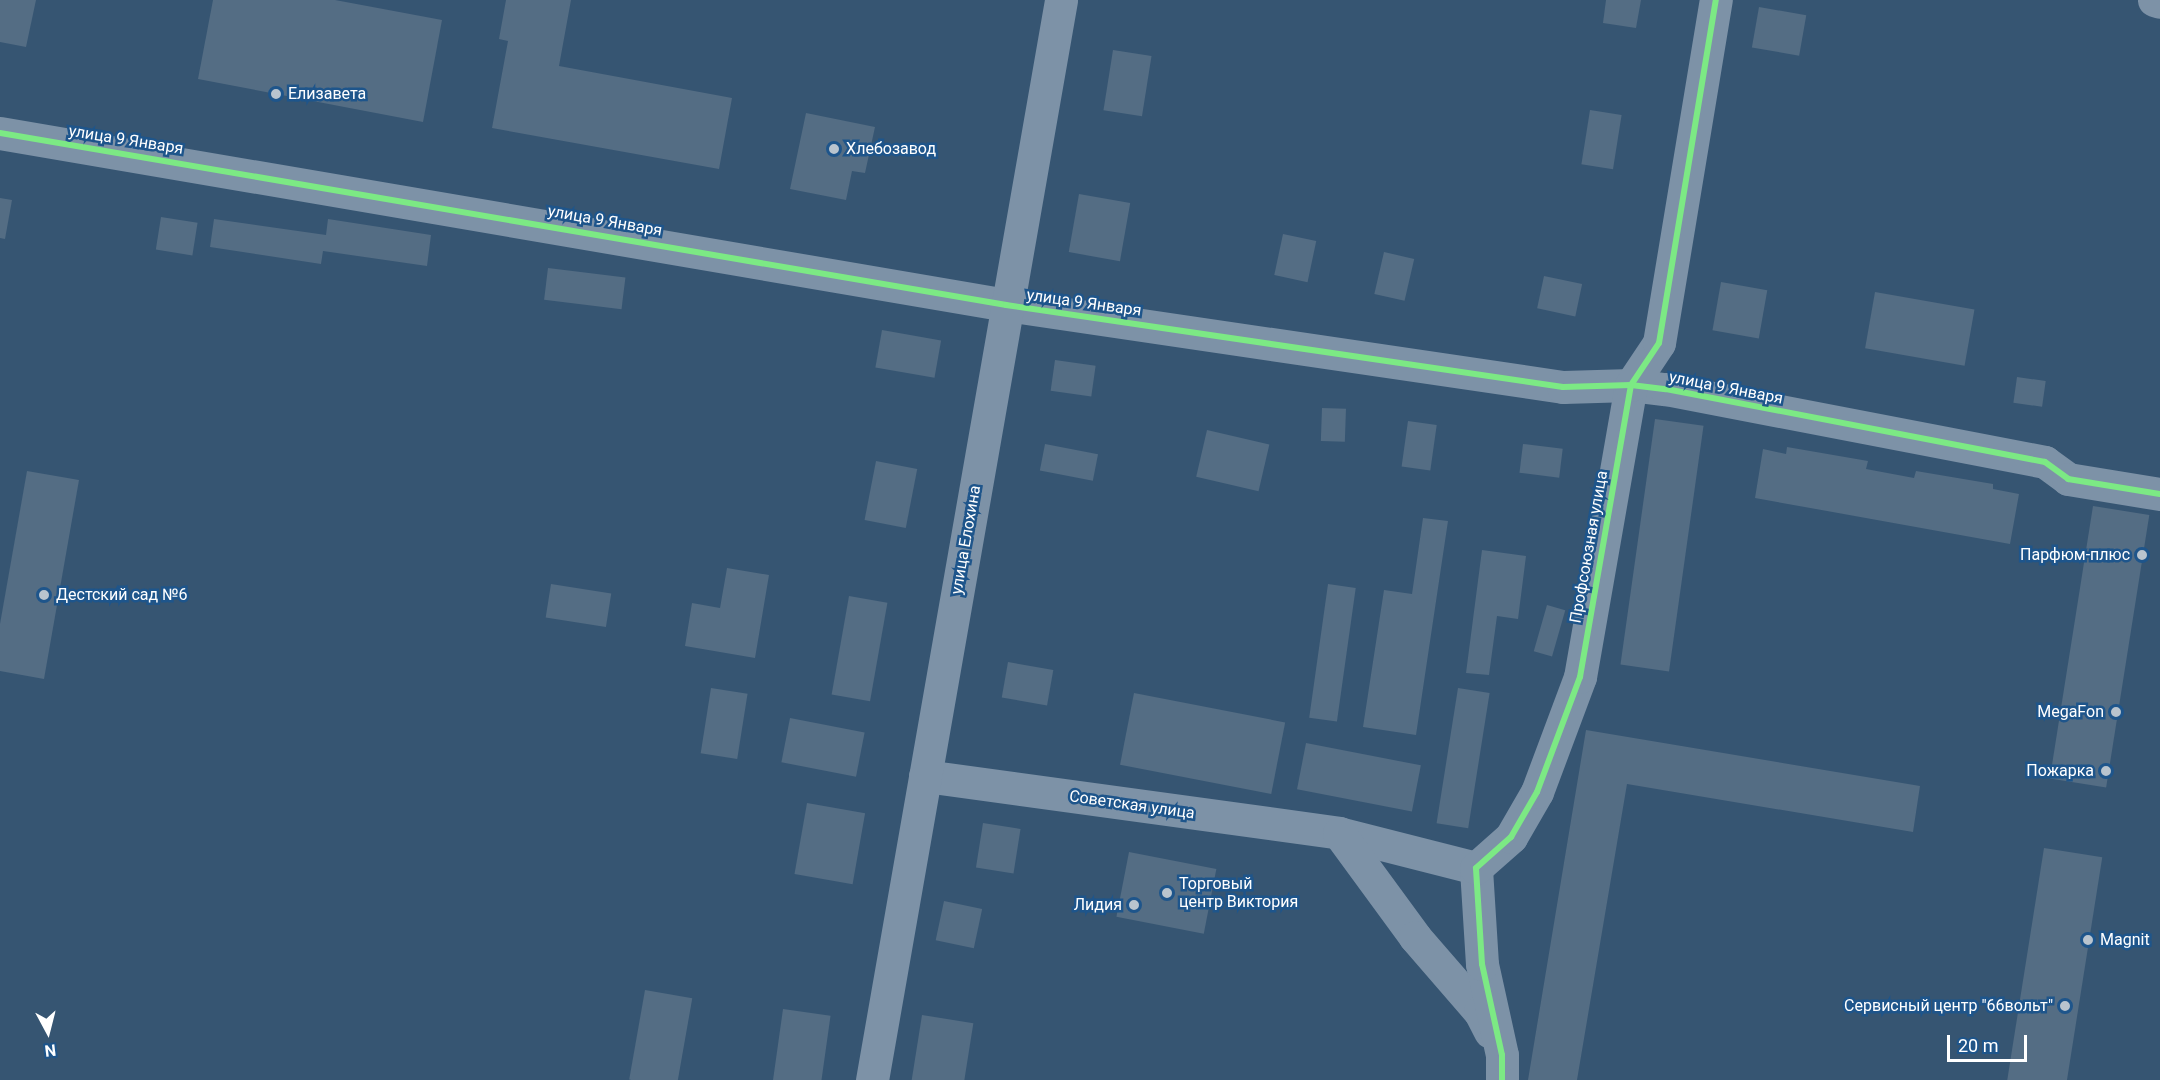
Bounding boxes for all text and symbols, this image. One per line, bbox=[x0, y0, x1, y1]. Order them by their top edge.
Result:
place label: Елизавета bbox=[288, 84, 366, 104]
marker: Елизавета bbox=[269, 87, 283, 101]
street label: улица 9 Января bbox=[67, 121, 185, 159]
place label: Хлебозавод bbox=[846, 139, 936, 159]
marker: Хлебозавод bbox=[827, 142, 841, 156]
street label: улица 9 Января bbox=[546, 201, 664, 241]
street label: улица 9 Января bbox=[1025, 285, 1143, 321]
street label: улица 9 Января bbox=[1667, 368, 1785, 408]
street label: Профсоюзная улица bbox=[1566, 469, 1612, 625]
street label: улица Елохина bbox=[947, 484, 985, 596]
place label: Парфюм-плюс bbox=[2020, 545, 2130, 565]
marker: Парфюм-плюс bbox=[2135, 548, 2149, 562]
place label: Дестский сад №6 bbox=[56, 585, 188, 605]
marker: Дестский сад №6 bbox=[37, 588, 51, 602]
place label: MegaFon bbox=[2037, 702, 2104, 722]
marker: MegaFon bbox=[2109, 705, 2123, 719]
place label: Пожарка bbox=[2026, 761, 2094, 781]
marker: Пожарка bbox=[2099, 764, 2113, 778]
street label: Советская улица bbox=[1068, 787, 1196, 823]
place label: Торговый центр Виктория bbox=[1179, 874, 1298, 912]
marker: Торговый центр Виктория bbox=[1160, 886, 1174, 900]
place label: Лидия bbox=[1074, 895, 1122, 915]
marker: Лидия bbox=[1127, 898, 1141, 912]
place label: Magnit bbox=[2100, 930, 2150, 950]
marker: Magnit bbox=[2081, 933, 2095, 947]
place label: Сервисный центр "66вольт" bbox=[1844, 996, 2053, 1016]
marker: Сервисный центр "66вольт" bbox=[2058, 999, 2072, 1013]
north arrow bbox=[18, 1002, 78, 1062]
scale bar bbox=[1950, 1023, 2030, 1061]
text: 20 m bbox=[1958, 1035, 1998, 1056]
text: N bbox=[43, 1040, 57, 1060]

